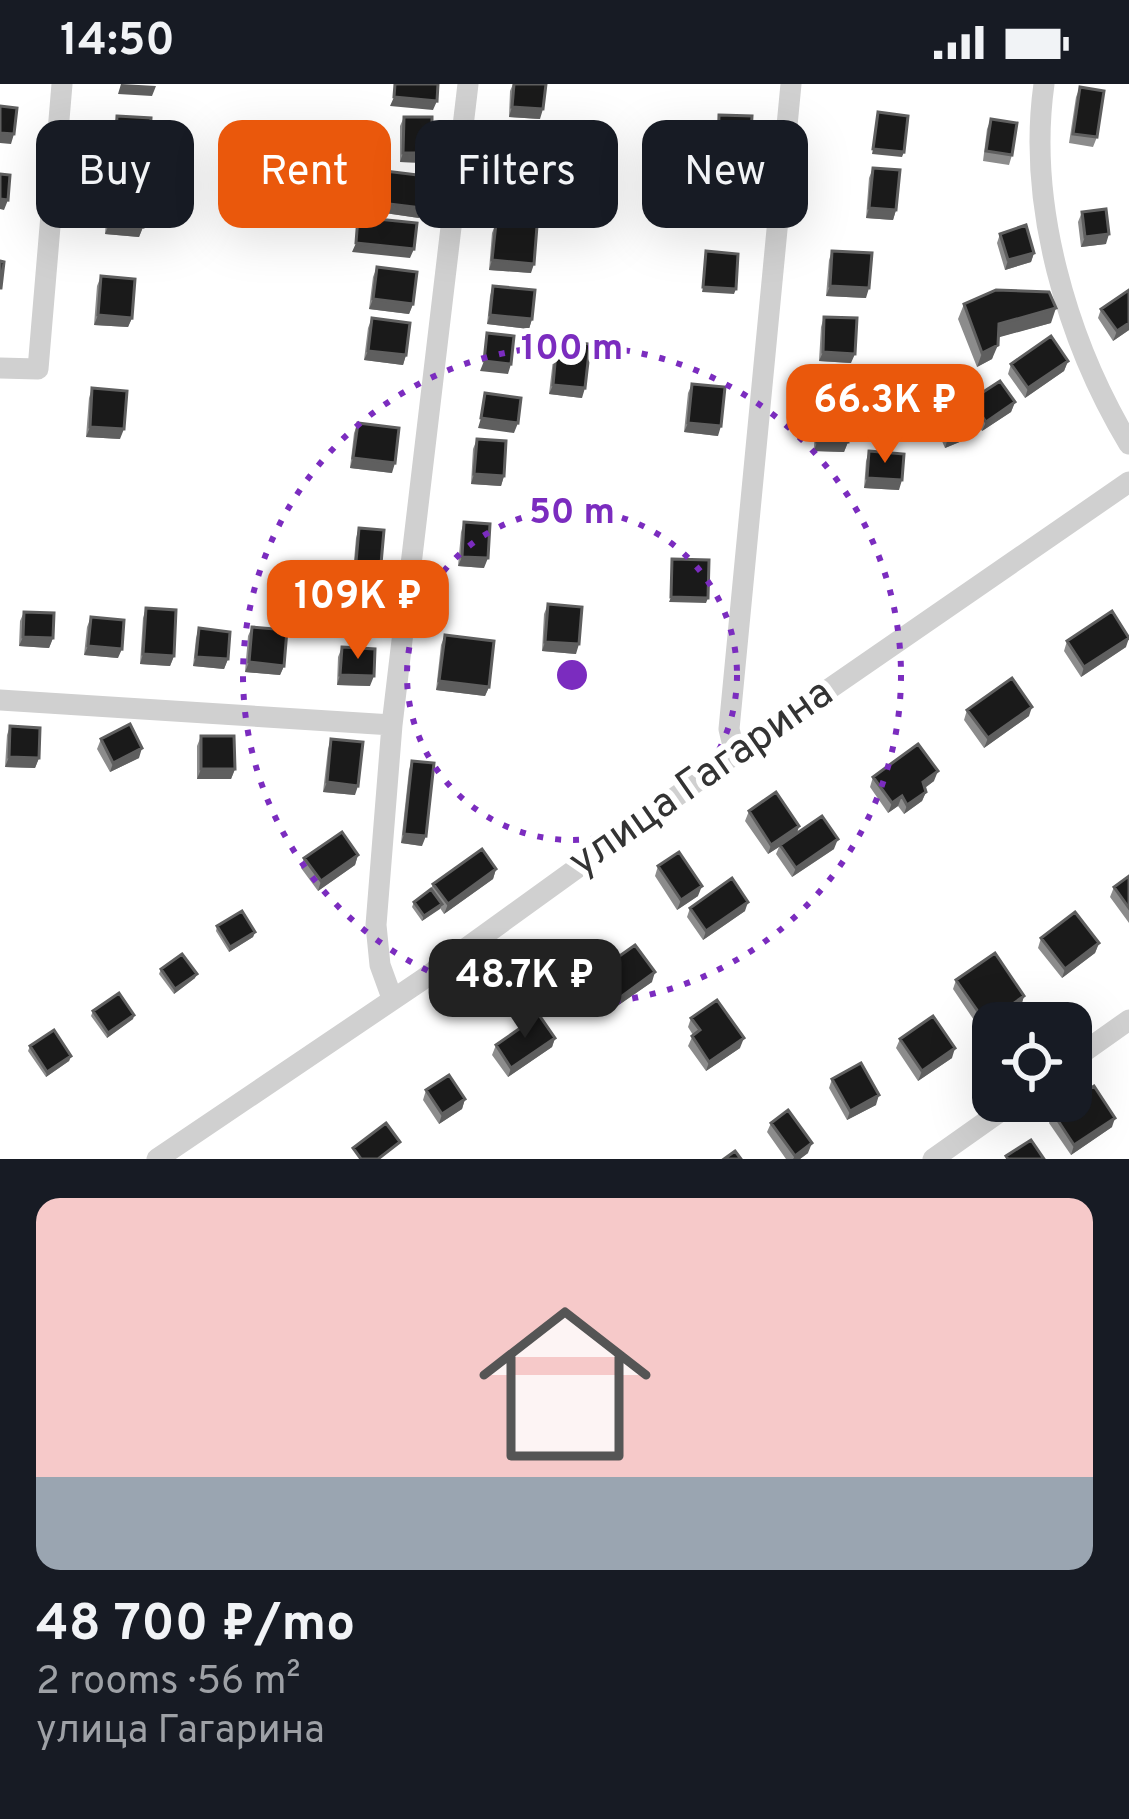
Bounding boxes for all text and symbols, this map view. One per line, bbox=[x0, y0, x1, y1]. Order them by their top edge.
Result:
text: 14:50 bbox=[60, 14, 175, 71]
chip: Buy bbox=[36, 120, 194, 228]
chip: Rent bbox=[218, 120, 391, 228]
chip: Filters bbox=[415, 120, 618, 228]
chip: New bbox=[642, 120, 808, 228]
text: 100 m bbox=[521, 327, 623, 373]
pin: 66.3K ₽ bbox=[774, 364, 996, 466]
text: 66.3K ₽ bbox=[813, 378, 957, 427]
text: 50 m bbox=[529, 491, 615, 537]
pin: 109K ₽ bbox=[260, 560, 456, 662]
text: 109K ₽ bbox=[294, 574, 422, 623]
centre of rings bbox=[551, 654, 593, 696]
street label: улица Гагарина bbox=[559, 668, 845, 890]
pin: 48.7K ₽ bbox=[414, 939, 636, 1041]
text: 48.7K ₽ bbox=[456, 953, 594, 1002]
map controls bbox=[972, 1002, 1092, 1122]
button: locate bbox=[972, 1002, 1092, 1122]
icon: home bbox=[457, 1276, 673, 1492]
text: 48 700 ₽/mo bbox=[36, 1594, 355, 1659]
text: 2 rooms · 56 m² bbox=[36, 1659, 301, 1708]
text: улица Гагарина bbox=[36, 1708, 325, 1757]

